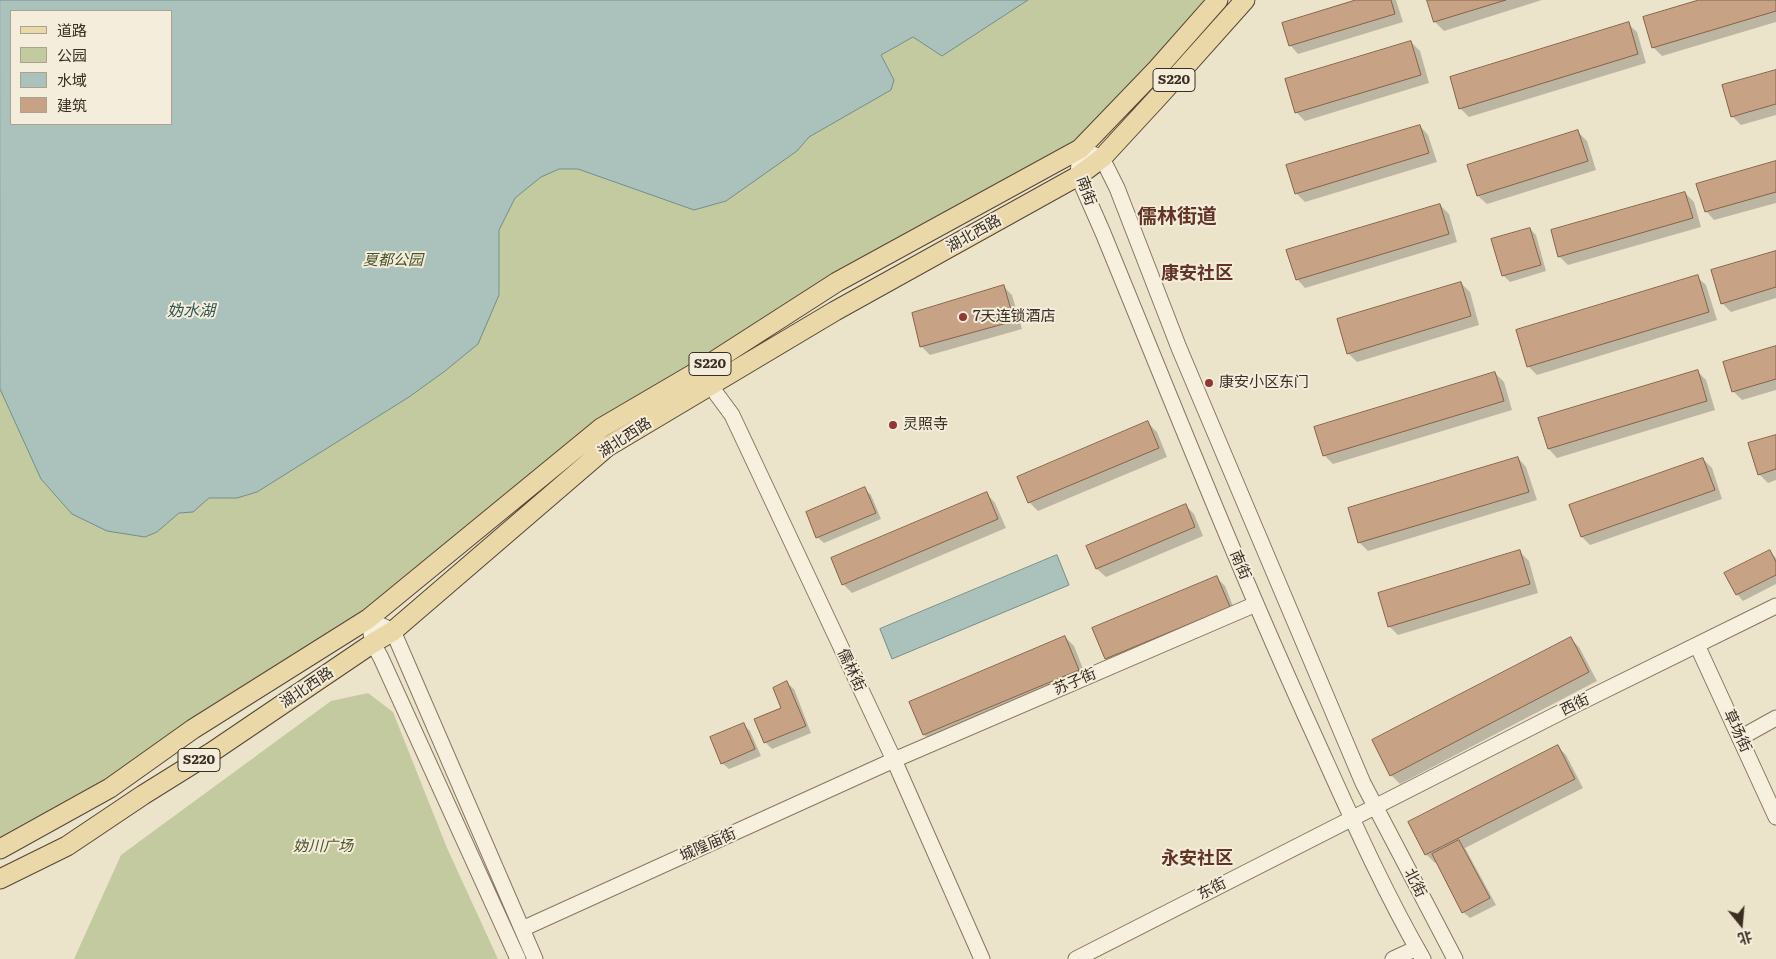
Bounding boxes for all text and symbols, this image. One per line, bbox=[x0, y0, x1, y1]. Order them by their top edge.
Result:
legend bbox=[10, 10, 172, 125]
text: 道路 bbox=[57, 18, 87, 41]
text: 公园 bbox=[57, 43, 87, 66]
text: 水域 bbox=[57, 68, 87, 91]
road number: S220 bbox=[1153, 68, 1195, 92]
text: 建筑 bbox=[57, 93, 87, 116]
street label: 南街 bbox=[1072, 174, 1100, 208]
district label: 儒林街道 bbox=[1137, 205, 1217, 229]
street label: 湖北西路 bbox=[943, 212, 1005, 256]
park label: 夏都公园 bbox=[363, 252, 423, 270]
district label: 康安社区 bbox=[1161, 263, 1233, 285]
water label: 妫水湖 bbox=[167, 301, 215, 321]
place label: 7天连锁酒店 bbox=[973, 308, 1056, 326]
marker: 7天连锁酒店 bbox=[957, 311, 969, 323]
road number: S220 bbox=[689, 352, 731, 376]
place label: 康安小区东门 bbox=[1219, 374, 1309, 392]
marker: 康安小区东门 bbox=[1203, 377, 1215, 389]
street label: 湖北西路 bbox=[595, 414, 655, 462]
place label: 灵照寺 bbox=[903, 416, 948, 434]
marker: 灵照寺 bbox=[887, 419, 899, 431]
street label: 南街 bbox=[1226, 548, 1254, 582]
street label: 儒林街 bbox=[833, 646, 869, 694]
street label: 湖北西路 bbox=[277, 664, 337, 712]
street label: 苏子街 bbox=[1051, 665, 1099, 699]
street label: 西街 bbox=[1558, 690, 1592, 720]
street label: 草场街 bbox=[1719, 707, 1755, 755]
road number: S220 bbox=[178, 748, 220, 772]
street label: 城隍庙街 bbox=[677, 825, 739, 865]
park label: 妫川广场 bbox=[293, 838, 353, 856]
district label: 永安社区 bbox=[1161, 848, 1233, 870]
street label: 北街 bbox=[1400, 866, 1430, 900]
street label: 东街 bbox=[1195, 874, 1229, 904]
north arrow bbox=[1716, 899, 1766, 949]
text: 北 bbox=[1736, 927, 1755, 950]

